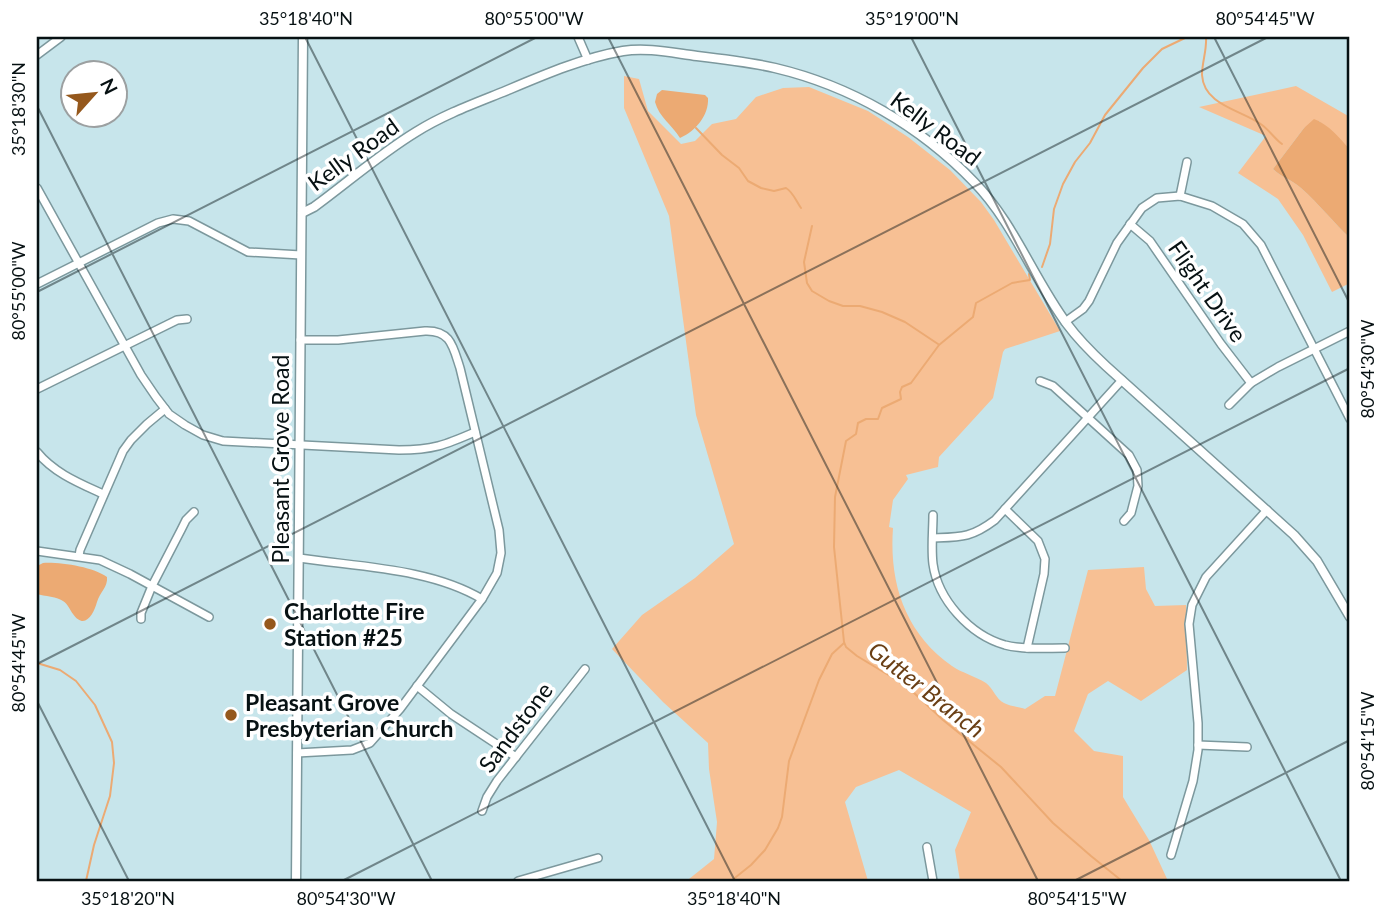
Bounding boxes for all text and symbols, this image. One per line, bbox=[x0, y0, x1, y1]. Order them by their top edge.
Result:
text: 35°18'40"N bbox=[259, 7, 353, 29]
text: 80°55'00"W bbox=[484, 7, 584, 29]
text: 35°19'00"N bbox=[865, 7, 959, 29]
text: 80°54'45"W bbox=[1215, 7, 1315, 29]
north arrow bbox=[60, 60, 130, 130]
text: 35°18'30"N bbox=[7, 62, 29, 156]
text: N bbox=[96, 74, 123, 98]
street label: Kelly Road bbox=[885, 85, 987, 171]
street label: Kelly Road bbox=[302, 112, 404, 196]
street label: Flight Drive bbox=[1163, 235, 1253, 347]
text: 80°55'00"W bbox=[7, 241, 29, 341]
text: 80°54'30"W bbox=[1356, 319, 1378, 419]
street label: Pleasant Grove Road bbox=[266, 355, 294, 563]
place label: Charlotte Fire Station #25 bbox=[284, 597, 424, 651]
text: 80°54'45"W bbox=[7, 613, 29, 713]
marker: Charlotte Fire Station #25 bbox=[262, 616, 278, 632]
water label: Gutter Branch bbox=[863, 635, 991, 743]
street label: Sandstone bbox=[472, 676, 558, 778]
place label: Pleasant Grove Presbyterian Church bbox=[245, 688, 453, 742]
text: 80°54'15"W bbox=[1356, 691, 1378, 791]
marker: Pleasant Grove Presbyterian Church bbox=[223, 707, 239, 723]
text: 35°18'20"N bbox=[81, 887, 175, 909]
text: 80°54'30"W bbox=[296, 887, 396, 909]
text: 35°18'40"N bbox=[687, 887, 781, 909]
text: 80°54'15"W bbox=[1027, 887, 1127, 909]

